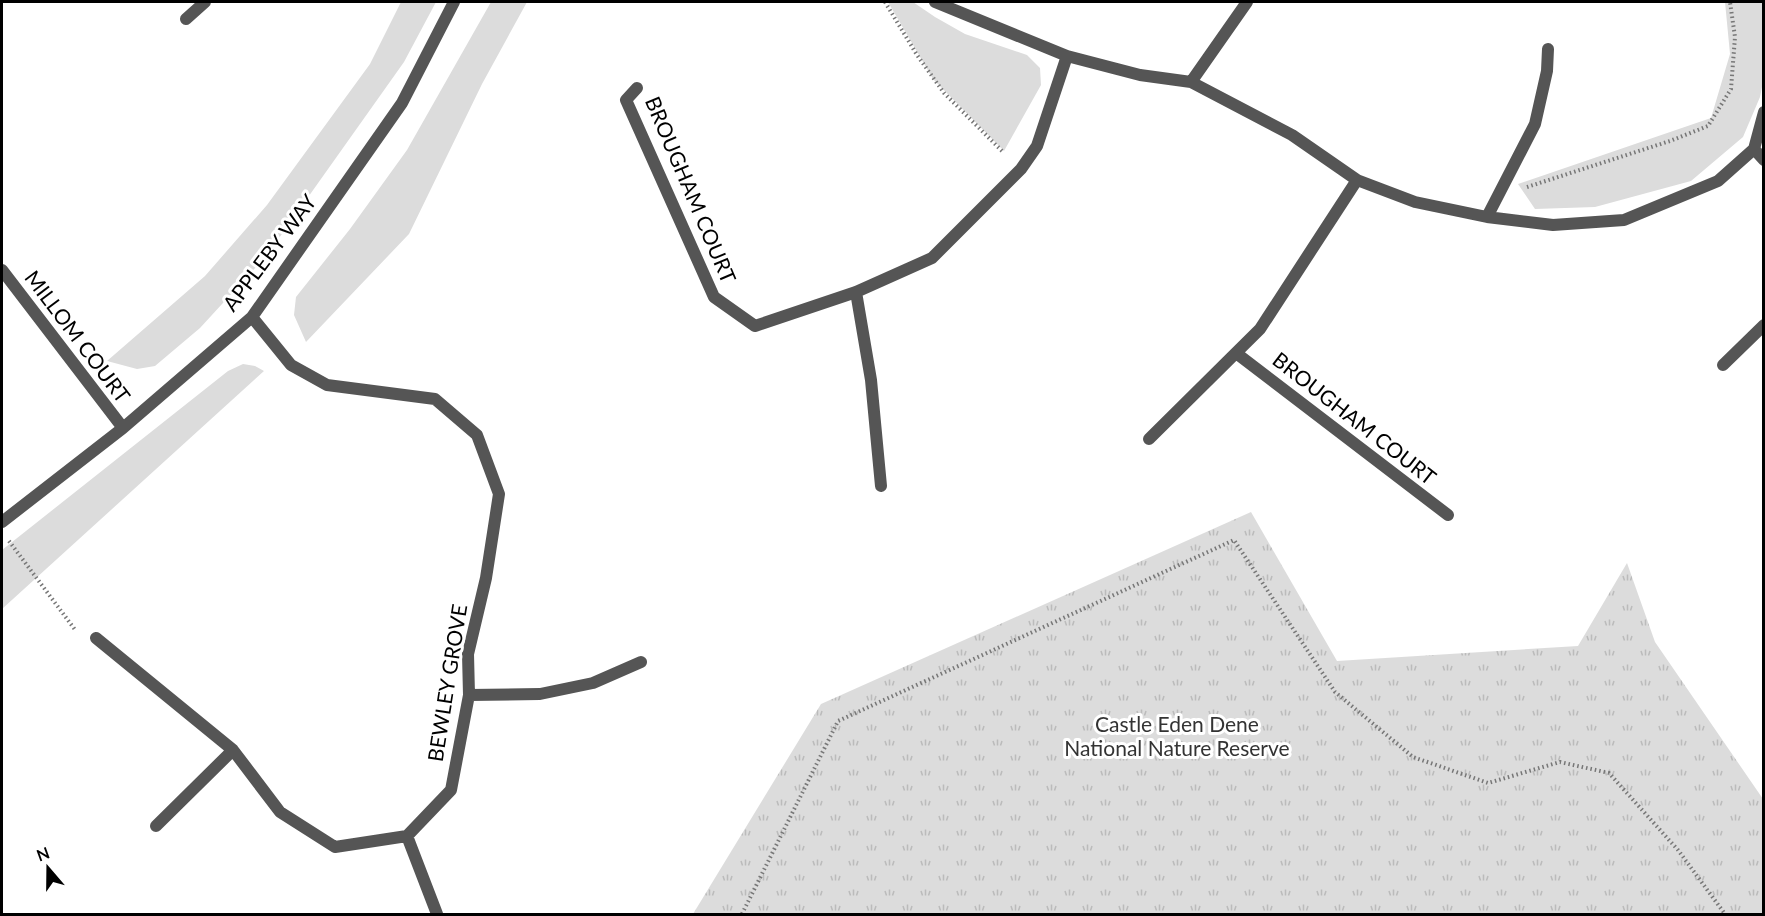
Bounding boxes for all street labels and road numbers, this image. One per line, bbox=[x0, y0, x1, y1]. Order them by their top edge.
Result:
street label: BROUGHAM COURT bbox=[641, 92, 742, 287]
street label: APPLEBY WAY bbox=[217, 188, 321, 315]
street label: MILLOM COURT bbox=[20, 265, 136, 408]
street label: BROUGHAM COURT bbox=[1268, 346, 1442, 490]
street label: BEWLEY GROVE bbox=[422, 602, 471, 763]

